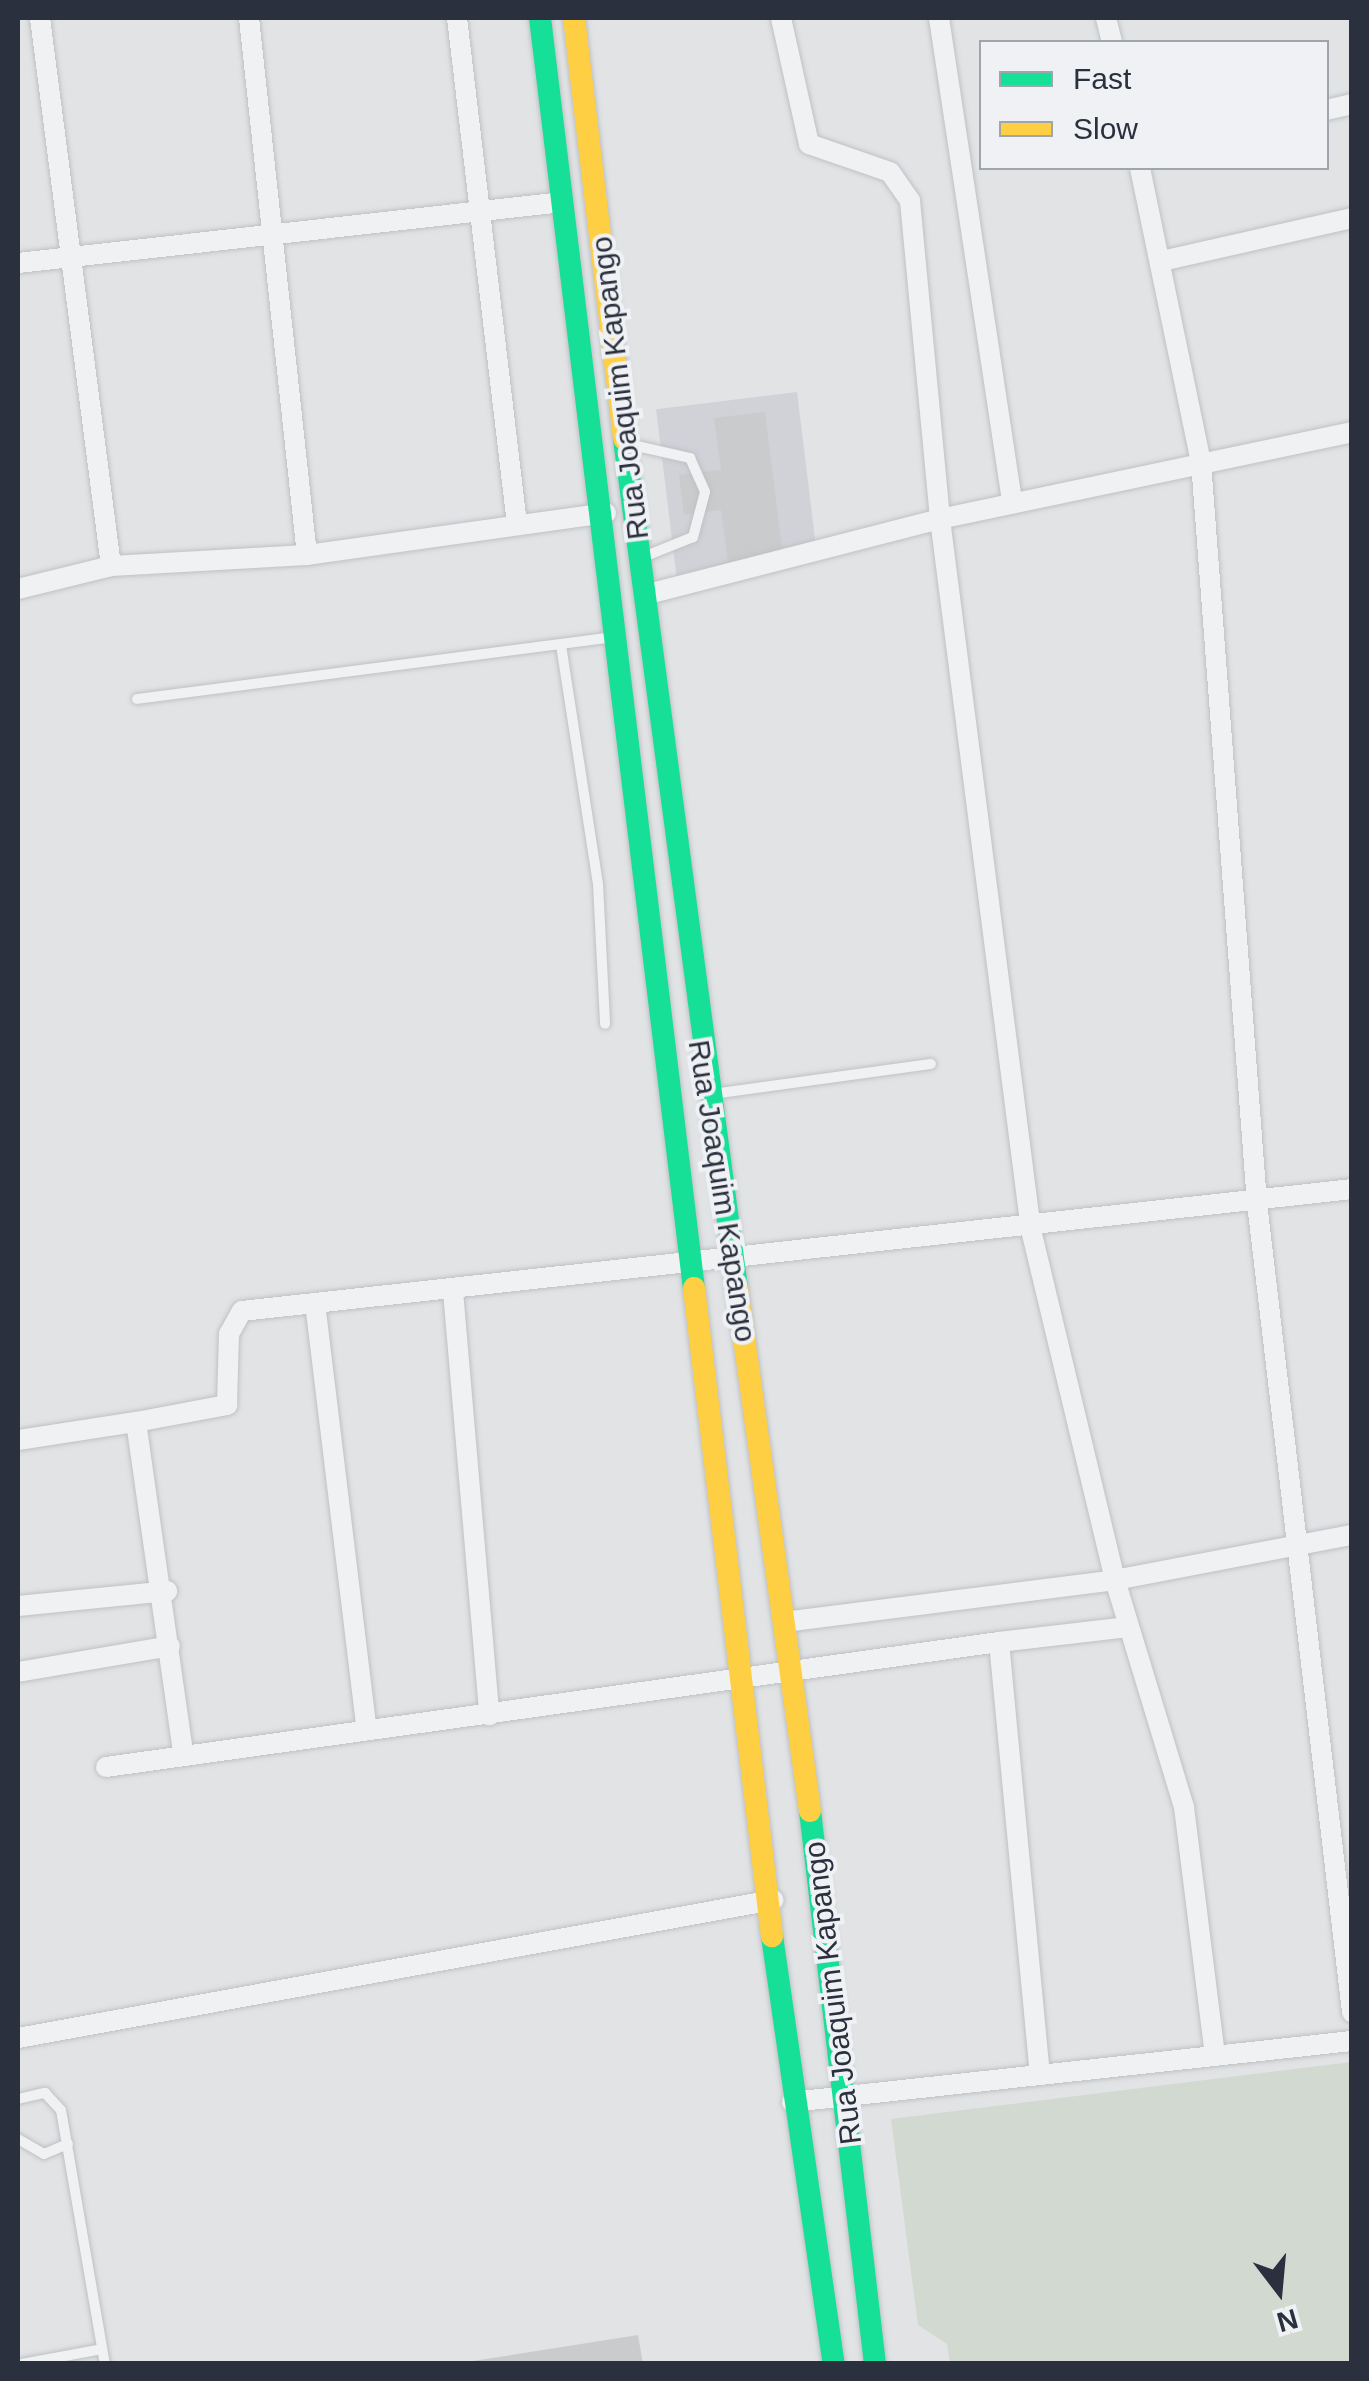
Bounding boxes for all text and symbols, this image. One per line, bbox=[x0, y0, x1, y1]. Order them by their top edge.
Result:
legend bbox=[979, 40, 1329, 170]
text: Fast bbox=[1073, 62, 1131, 95]
text: Slow bbox=[1073, 112, 1138, 145]
street label: Rua Joaquim Kapango bbox=[584, 234, 656, 542]
street label: Rua Joaquim Kapango bbox=[680, 1037, 764, 1345]
street label: Rua Joaquim Kapango bbox=[797, 1839, 869, 2147]
north arrow bbox=[1229, 2241, 1329, 2341]
text: N bbox=[1273, 2303, 1301, 2338]

